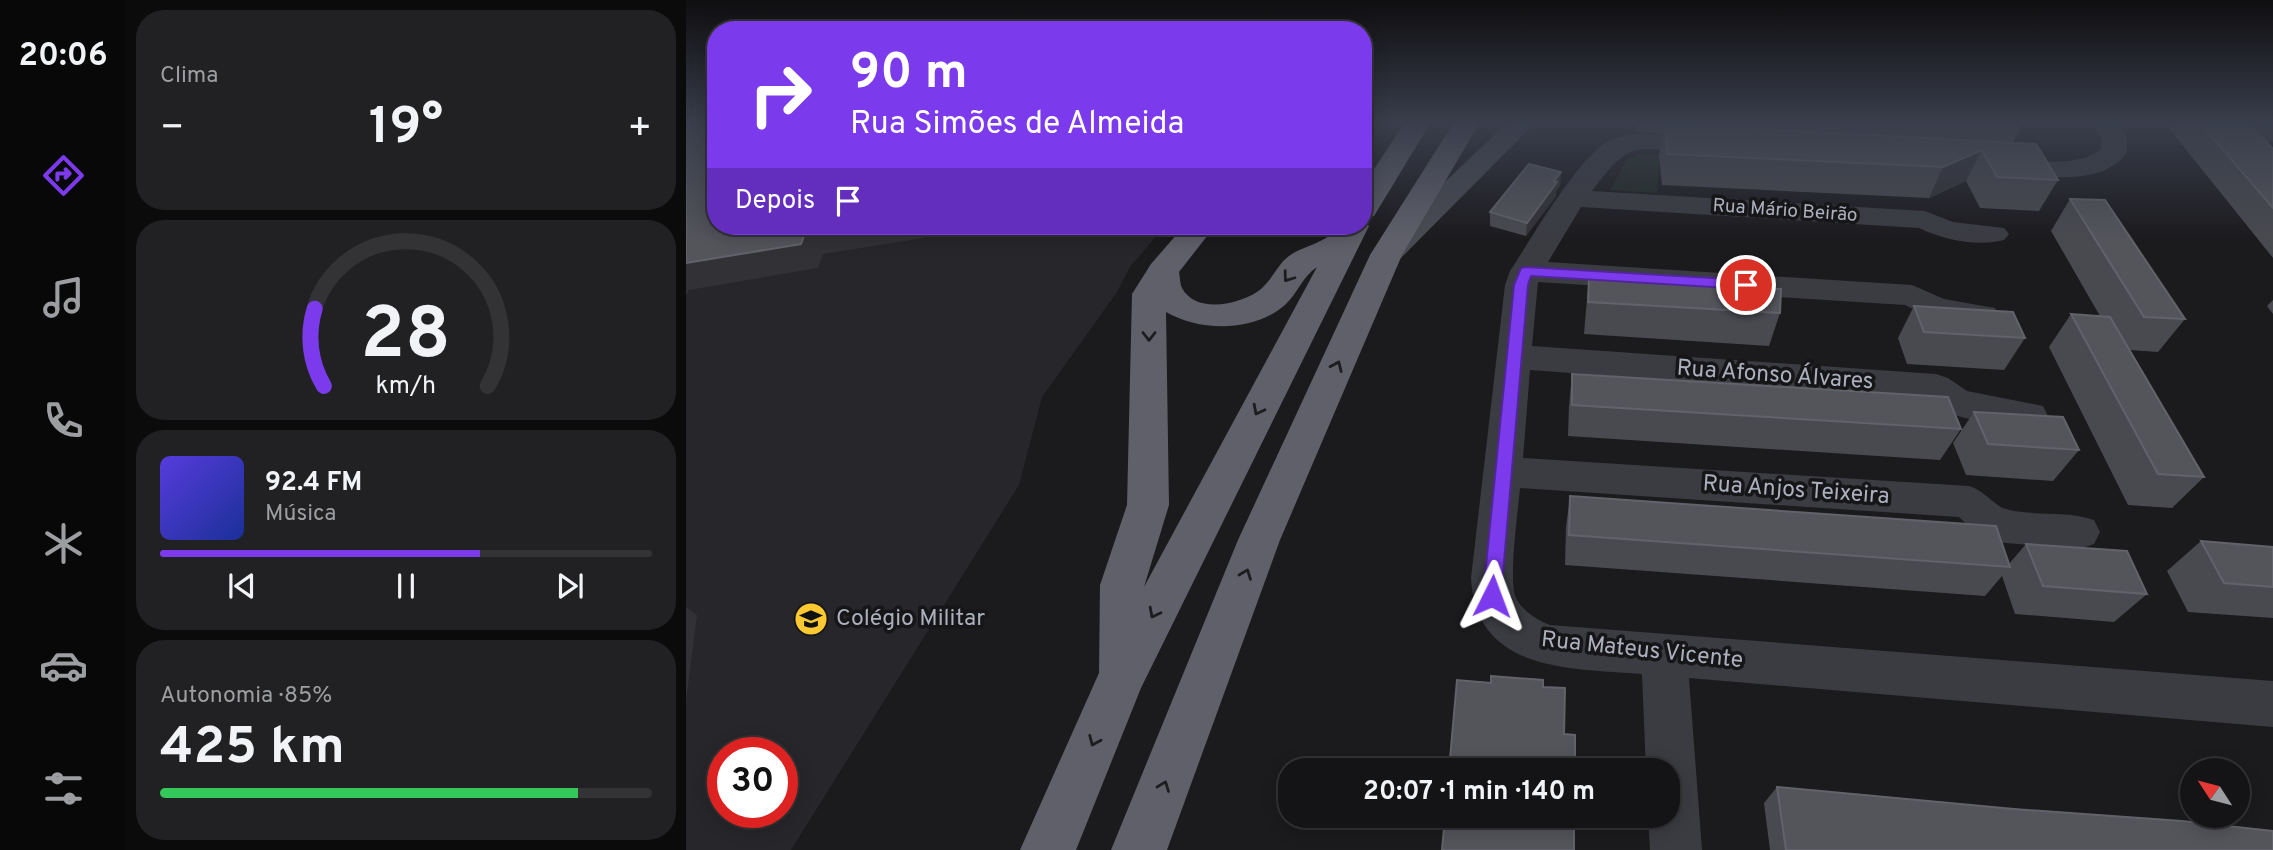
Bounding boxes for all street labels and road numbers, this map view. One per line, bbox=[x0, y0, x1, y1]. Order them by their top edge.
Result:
street label: Rua Mário Beirão bbox=[1712, 194, 1858, 228]
street label: Rua Afonso Álvares bbox=[1676, 354, 1875, 397]
street label: Rua Anjos Teixeira bbox=[1702, 470, 1890, 512]
street label: Rua Mateus Vicente bbox=[1540, 626, 1744, 676]

